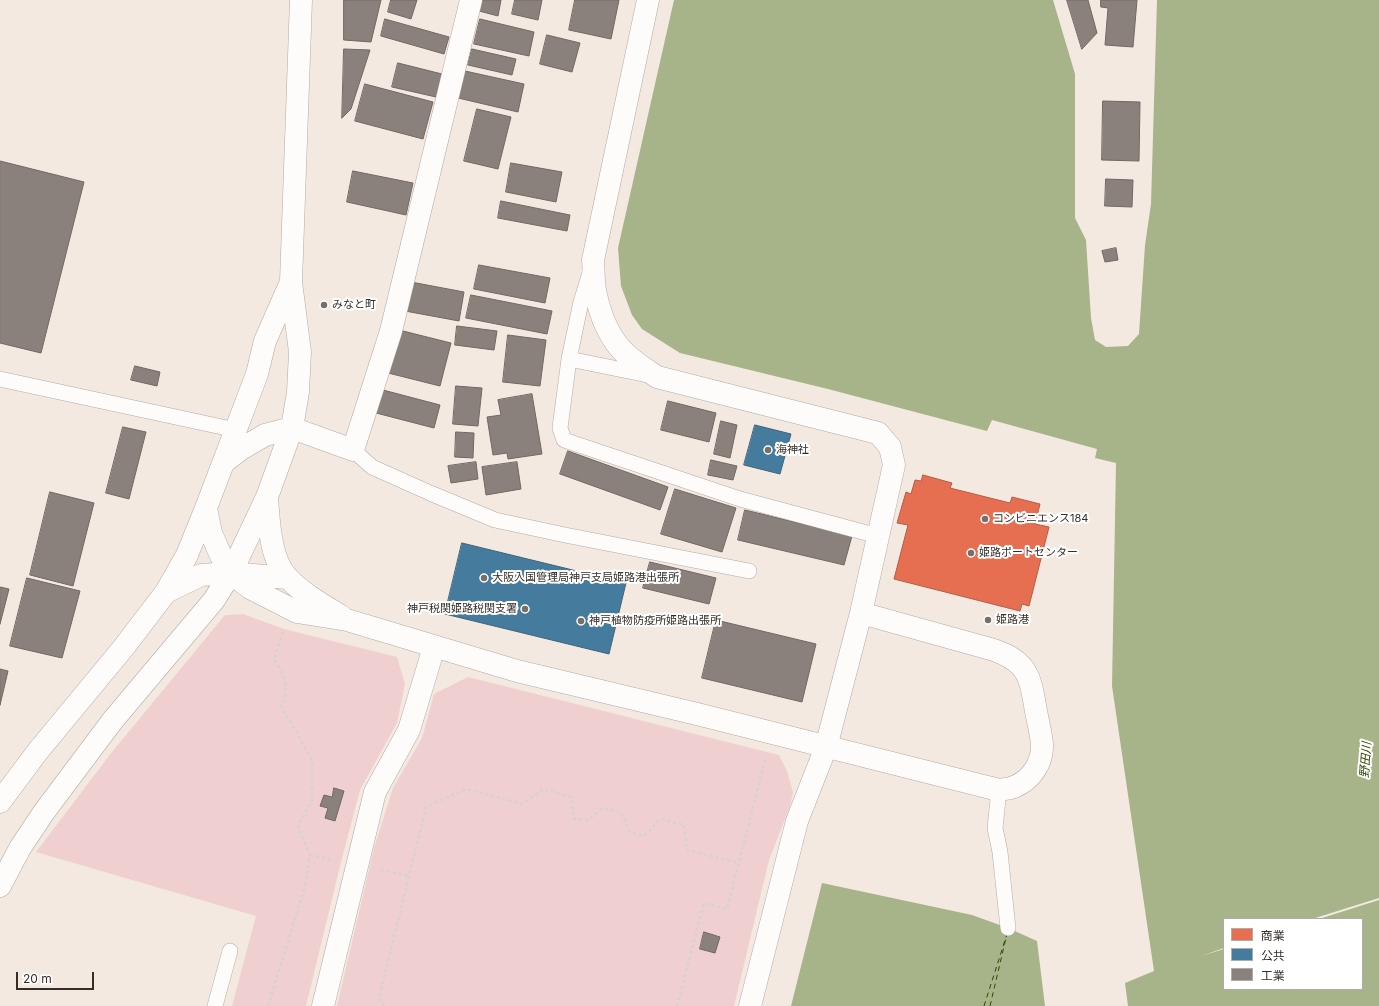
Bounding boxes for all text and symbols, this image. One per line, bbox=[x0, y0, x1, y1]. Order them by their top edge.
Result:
place label: みなと町 bbox=[332, 298, 376, 312]
marker: みなと町 bbox=[319, 300, 329, 310]
place label: 海神社 bbox=[776, 443, 809, 457]
marker: 海神社 bbox=[763, 445, 773, 455]
place label: コンビニエンス184 bbox=[993, 512, 1088, 526]
marker: コンビニエンス184 bbox=[980, 514, 990, 524]
place label: 姫路ポートセンター bbox=[979, 546, 1078, 560]
marker: 姫路ポートセンター bbox=[966, 548, 976, 558]
place label: 大阪入国管理局神戸支局姫路港出張所 bbox=[492, 571, 679, 585]
marker: 大阪入国管理局神戸支局姫路港出張所 bbox=[479, 573, 489, 583]
place label: 神戸税関姫路税関支署 bbox=[407, 602, 517, 616]
marker: 神戸税関姫路税関支署 bbox=[520, 604, 530, 614]
place label: 姫路港 bbox=[996, 613, 1029, 627]
place label: 神戸植物防疫所姫路出張所 bbox=[589, 614, 721, 628]
marker: 姫路港 bbox=[983, 615, 993, 625]
marker: 神戸植物防疫所姫路出張所 bbox=[576, 616, 586, 626]
water label: 野田川 bbox=[1358, 742, 1374, 778]
legend bbox=[1223, 918, 1363, 990]
text: 商業 bbox=[1261, 928, 1285, 943]
text: 公共 bbox=[1261, 948, 1285, 963]
scale bar bbox=[18, 964, 96, 990]
text: 工業 bbox=[1261, 968, 1285, 983]
text: 20 m bbox=[23, 971, 52, 986]

